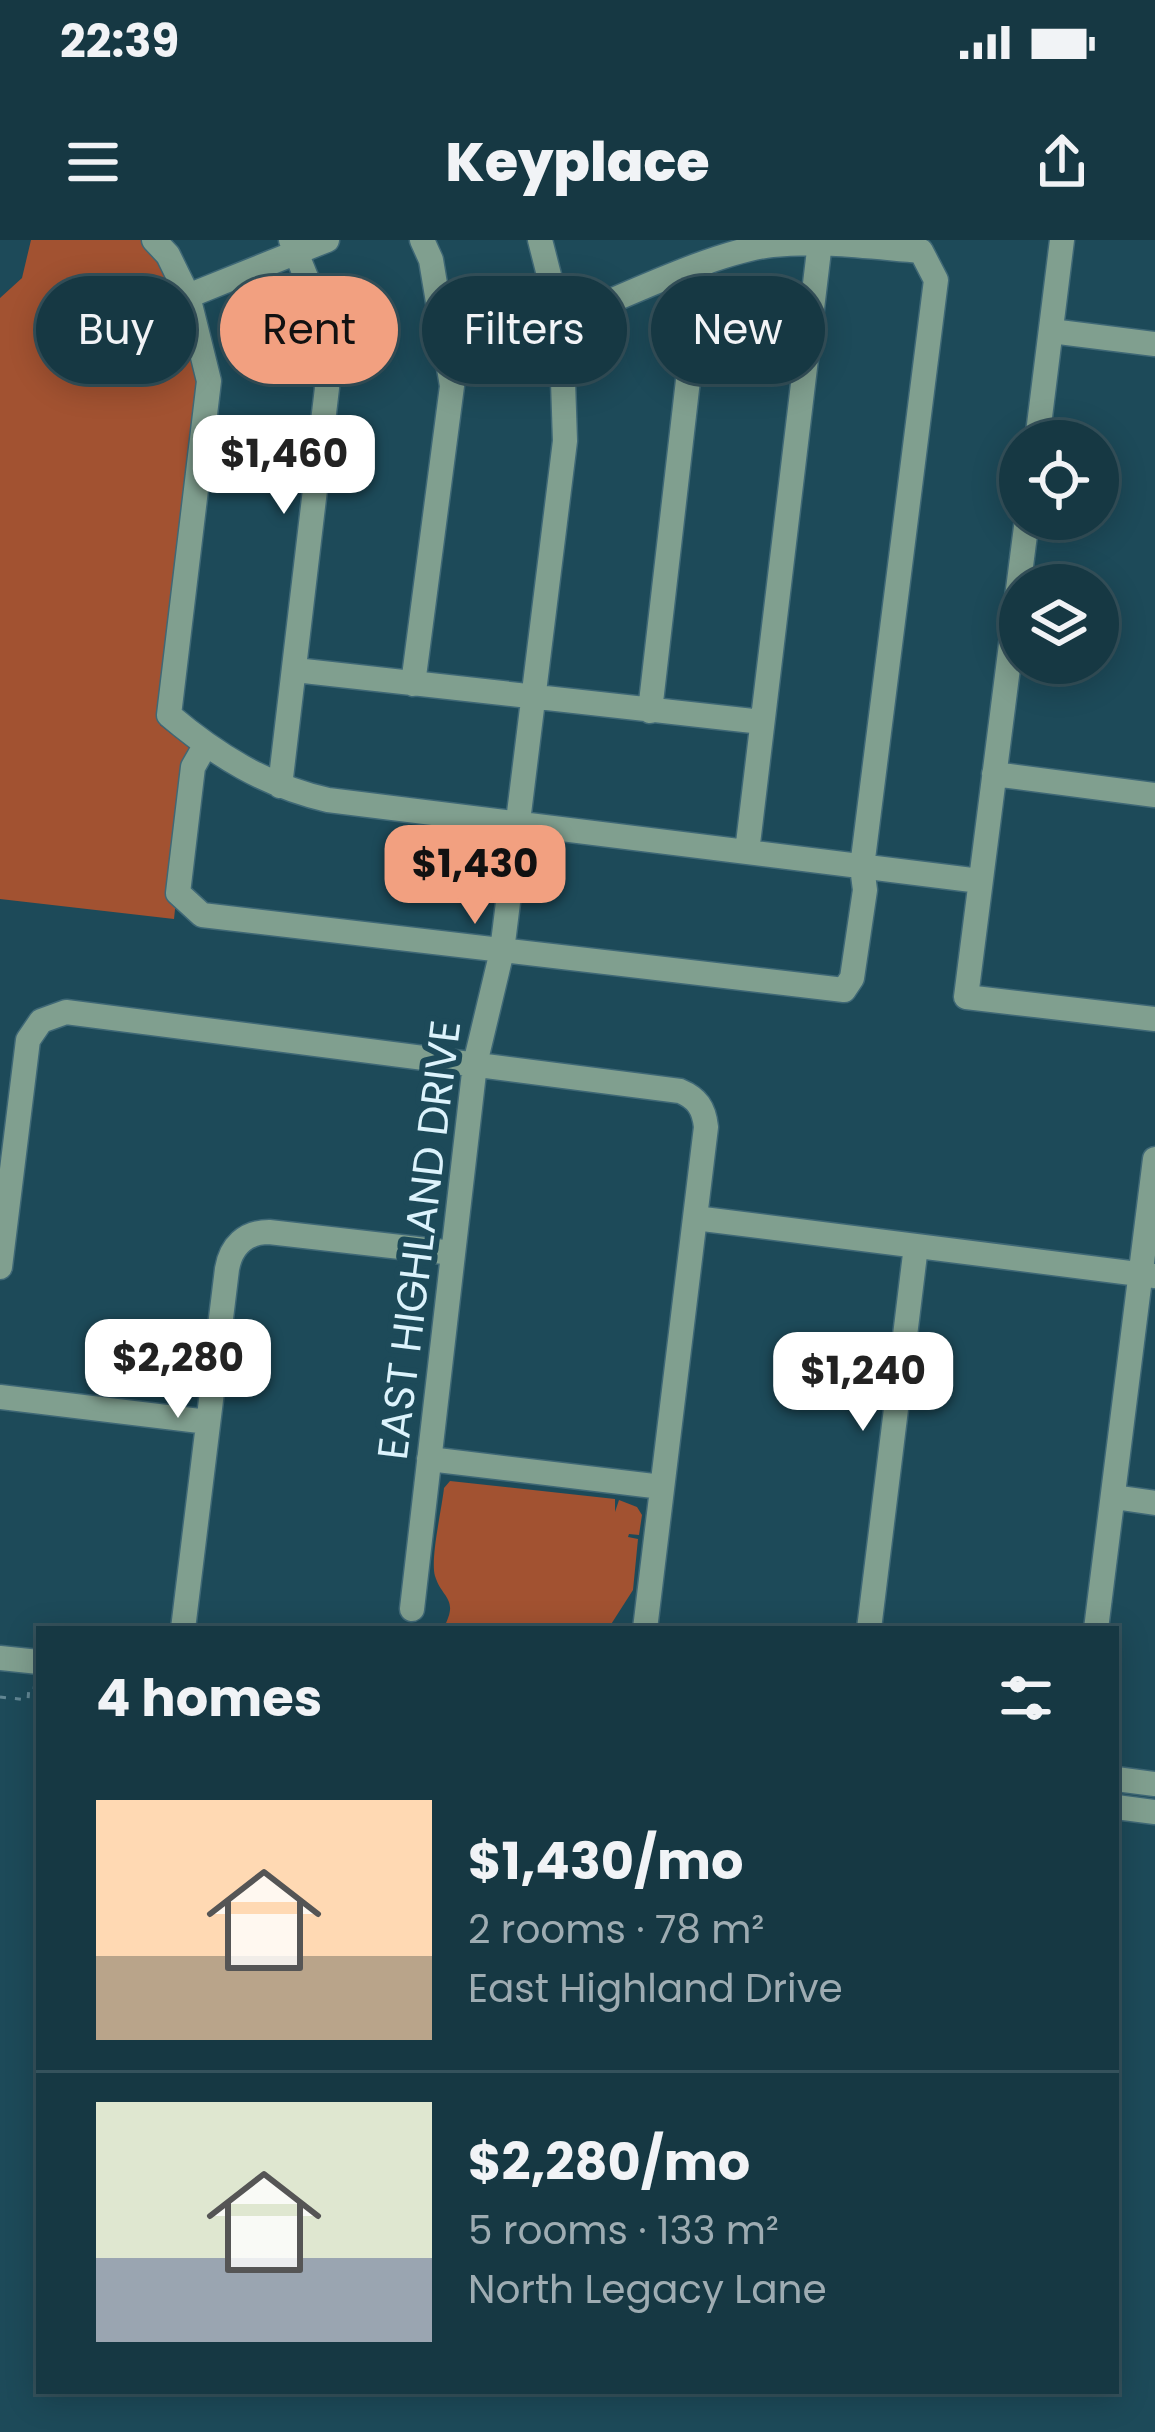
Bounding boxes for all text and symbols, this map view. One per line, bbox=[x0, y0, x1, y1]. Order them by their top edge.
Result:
text: 22:39 bbox=[60, 10, 179, 73]
text: Keyplace bbox=[446, 124, 709, 200]
icon: menu bbox=[60, 129, 126, 195]
icon: share bbox=[1029, 129, 1095, 195]
chip: Buy bbox=[36, 276, 196, 384]
chip: Rent bbox=[220, 276, 398, 384]
chip: Filters bbox=[422, 276, 627, 384]
chip: New bbox=[651, 276, 825, 384]
pin: $1,460 bbox=[186, 415, 382, 517]
map controls bbox=[999, 420, 1119, 684]
button: locate bbox=[999, 420, 1119, 540]
text: $1,460 bbox=[220, 426, 348, 481]
button: layers bbox=[999, 564, 1119, 684]
pin: $1,430 bbox=[377, 825, 573, 927]
text: $1,430 bbox=[412, 836, 538, 891]
street label: EAST HIGHLAND DRIVE bbox=[363, 1017, 475, 1463]
pin: $2,280 bbox=[80, 1319, 276, 1421]
text: $2,280 bbox=[112, 1330, 244, 1385]
pin: $1,240 bbox=[765, 1332, 961, 1434]
text: $1,240 bbox=[800, 1343, 926, 1398]
text: 4 homes bbox=[96, 1662, 322, 1734]
icon: filters bbox=[993, 1665, 1059, 1731]
text: $1,430/mo bbox=[468, 1825, 744, 1897]
icon: home bbox=[192, 1848, 336, 1992]
text: 2 rooms · 78 m² bbox=[468, 1902, 764, 1957]
text: East Highland Drive bbox=[468, 1961, 843, 2016]
text: $2,280/mo bbox=[468, 2126, 750, 2198]
icon: home bbox=[192, 2150, 336, 2294]
text: 5 rooms · 133 m² bbox=[468, 2203, 779, 2258]
text: North Legacy Lane bbox=[468, 2262, 827, 2317]

